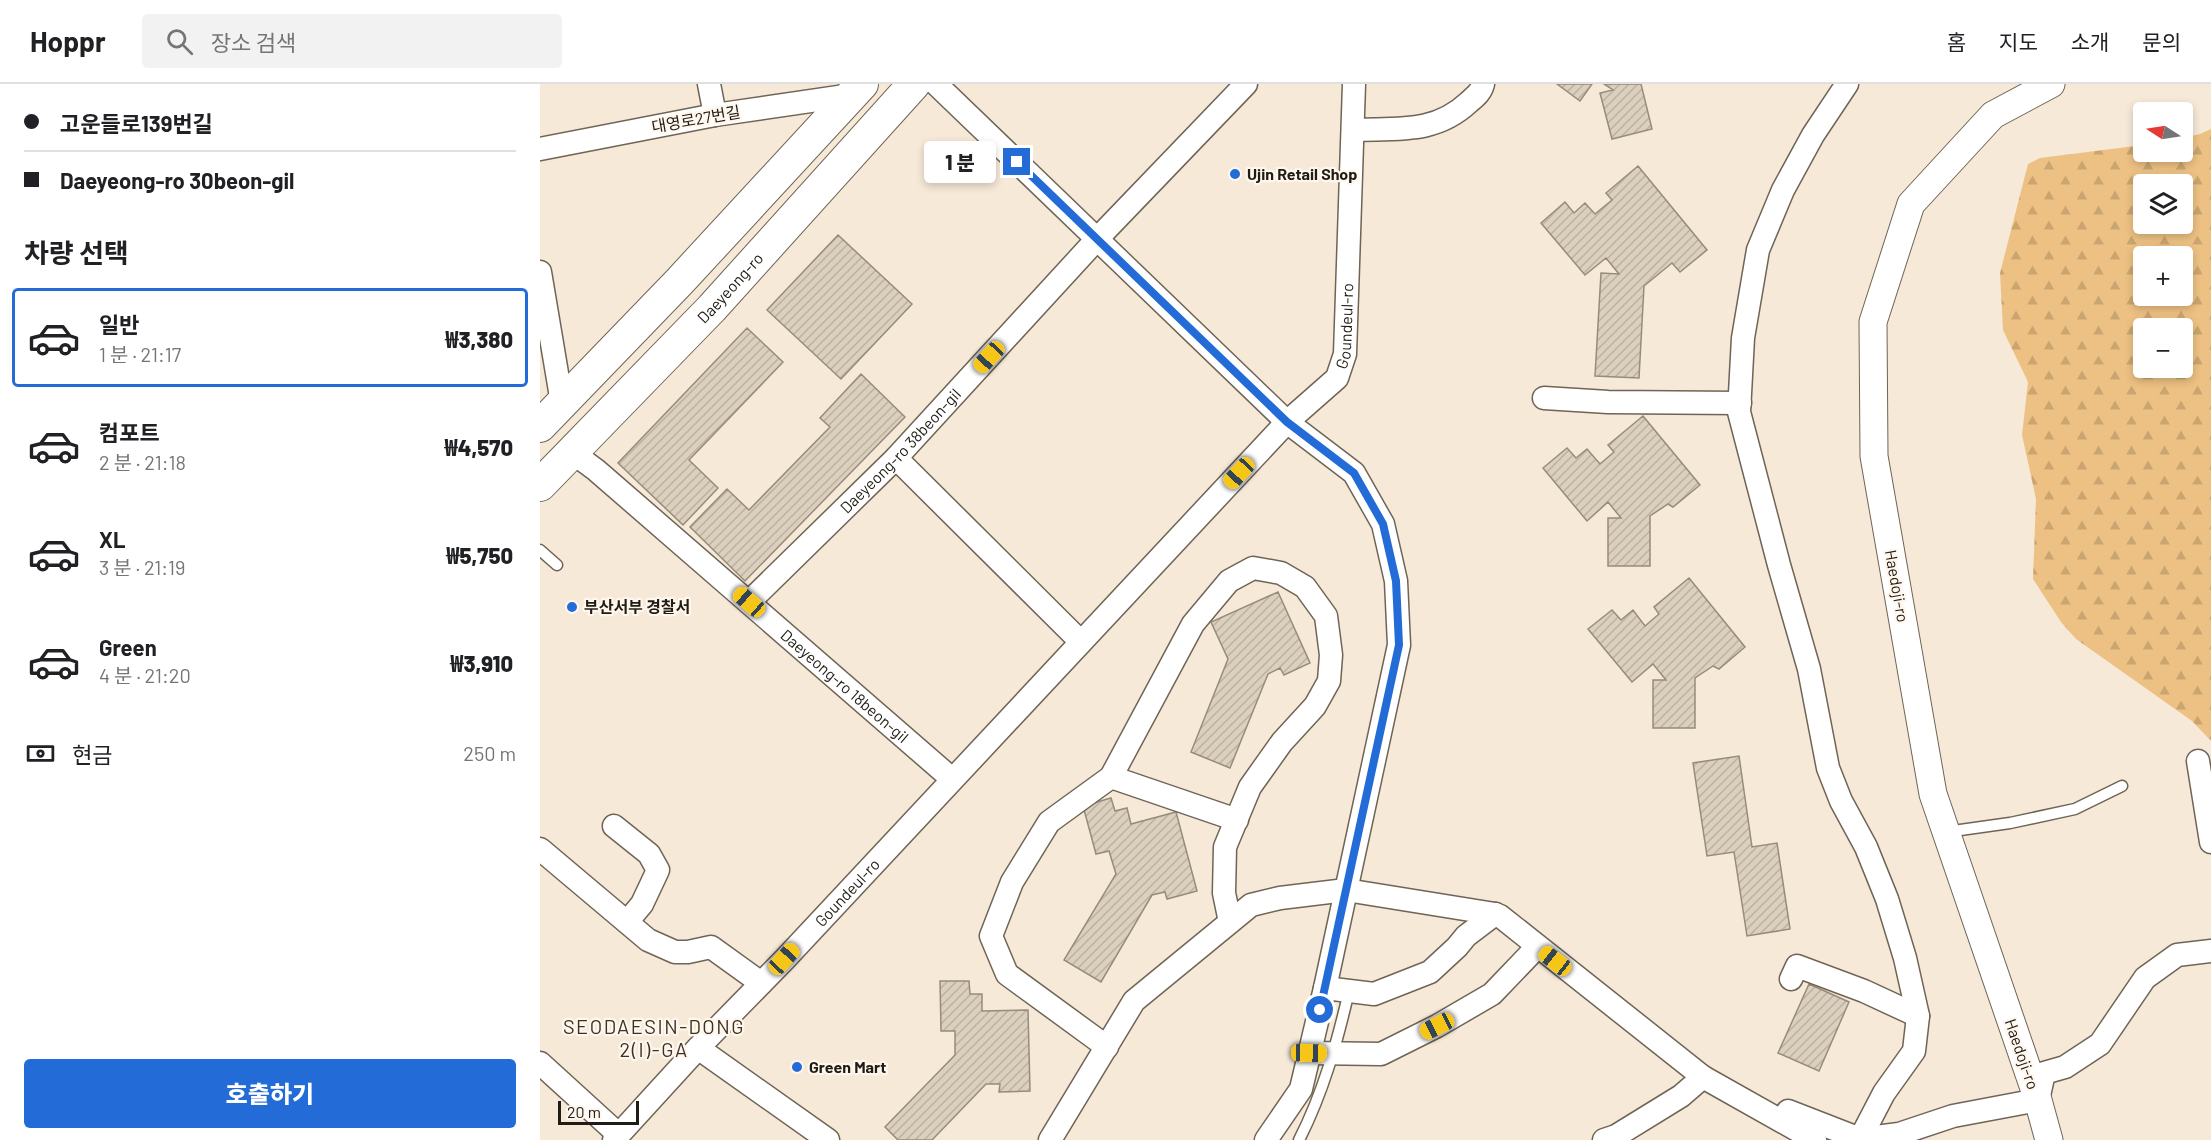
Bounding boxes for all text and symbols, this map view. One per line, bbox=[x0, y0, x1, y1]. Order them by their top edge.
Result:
search box bbox=[142, 14, 562, 68]
text: Hoppr bbox=[30, 24, 106, 58]
icon: search bbox=[163, 25, 196, 58]
text: 장소 검색 bbox=[211, 29, 296, 55]
text: 홈 bbox=[1947, 29, 1966, 54]
text: 지도 bbox=[1999, 29, 2038, 54]
text: 소개 bbox=[2071, 29, 2109, 54]
text: 문의 bbox=[2142, 29, 2181, 54]
street label: 대영로27번길 bbox=[650, 101, 742, 136]
north arrow bbox=[2133, 102, 2193, 162]
map controls bbox=[2133, 102, 2193, 378]
text: 고운들로139번길 bbox=[60, 110, 213, 136]
callout: 1 분 bbox=[924, 141, 996, 183]
route end bbox=[1003, 148, 1030, 175]
text: 1 분 bbox=[945, 150, 975, 174]
place label: Ujin Retail Shop bbox=[1247, 164, 1357, 183]
text: Daeyeong-ro 30beon-gil bbox=[60, 167, 294, 193]
marker: Ujin Retail Shop bbox=[1228, 167, 1242, 181]
button: layers bbox=[2133, 174, 2193, 234]
text: 차량 선택 bbox=[24, 236, 129, 268]
button: + bbox=[2133, 246, 2193, 306]
street label: Daeyeong-ro bbox=[693, 248, 767, 327]
street label: Goundeul-ro bbox=[1331, 283, 1356, 371]
icon: car bbox=[27, 311, 81, 365]
text: 일반 bbox=[99, 311, 139, 337]
button: − bbox=[2133, 318, 2193, 378]
text: ₩3,380 bbox=[445, 326, 513, 352]
car bbox=[970, 338, 1008, 376]
text: 1 분 · 21:17 bbox=[99, 342, 181, 366]
street label: Daeyeong-ro 38beon-gil bbox=[836, 384, 964, 517]
icon: car bbox=[27, 419, 81, 473]
text: 컴포트 bbox=[99, 419, 160, 445]
text: ₩4,570 bbox=[445, 434, 513, 460]
text: 2 분 · 21:18 bbox=[99, 450, 186, 474]
car bbox=[1220, 454, 1258, 492]
text: XL bbox=[99, 526, 125, 552]
icon: car bbox=[27, 527, 81, 581]
text: ₩5,750 bbox=[446, 542, 513, 568]
street label: Haedoji-ro bbox=[1882, 548, 1913, 624]
text: 3 분 · 21:19 bbox=[99, 555, 186, 579]
car bbox=[730, 583, 768, 621]
place label: 부산서부 경찰서 bbox=[584, 597, 690, 616]
marker: 부산서부 경찰서 bbox=[565, 600, 579, 614]
street label: Daeyeong-ro 18beon-gil bbox=[777, 625, 913, 746]
text: Green bbox=[99, 634, 157, 660]
icon: car bbox=[27, 635, 81, 689]
text: ₩3,910 bbox=[450, 650, 513, 676]
text: 4 분 · 21:20 bbox=[99, 663, 191, 687]
icon: cash bbox=[24, 737, 57, 770]
text: 현금 bbox=[72, 741, 112, 767]
text: 250 m bbox=[463, 741, 516, 765]
street label: Goundeul-ro bbox=[810, 854, 883, 930]
car bbox=[765, 940, 803, 978]
car bbox=[1535, 943, 1575, 979]
route start bbox=[1306, 996, 1333, 1023]
car bbox=[1417, 1010, 1457, 1042]
district label: SEODAESIN-DONG 2(I)-GA bbox=[563, 1014, 745, 1061]
street label: Haedoji-ro bbox=[2002, 1016, 2043, 1092]
car bbox=[1291, 1044, 1327, 1062]
place label: Green Mart bbox=[809, 1057, 886, 1076]
button: 호출하기 bbox=[24, 1059, 516, 1128]
marker: Green Mart bbox=[790, 1060, 804, 1074]
scale bar bbox=[558, 1098, 639, 1126]
text: 20 m bbox=[567, 1102, 601, 1121]

